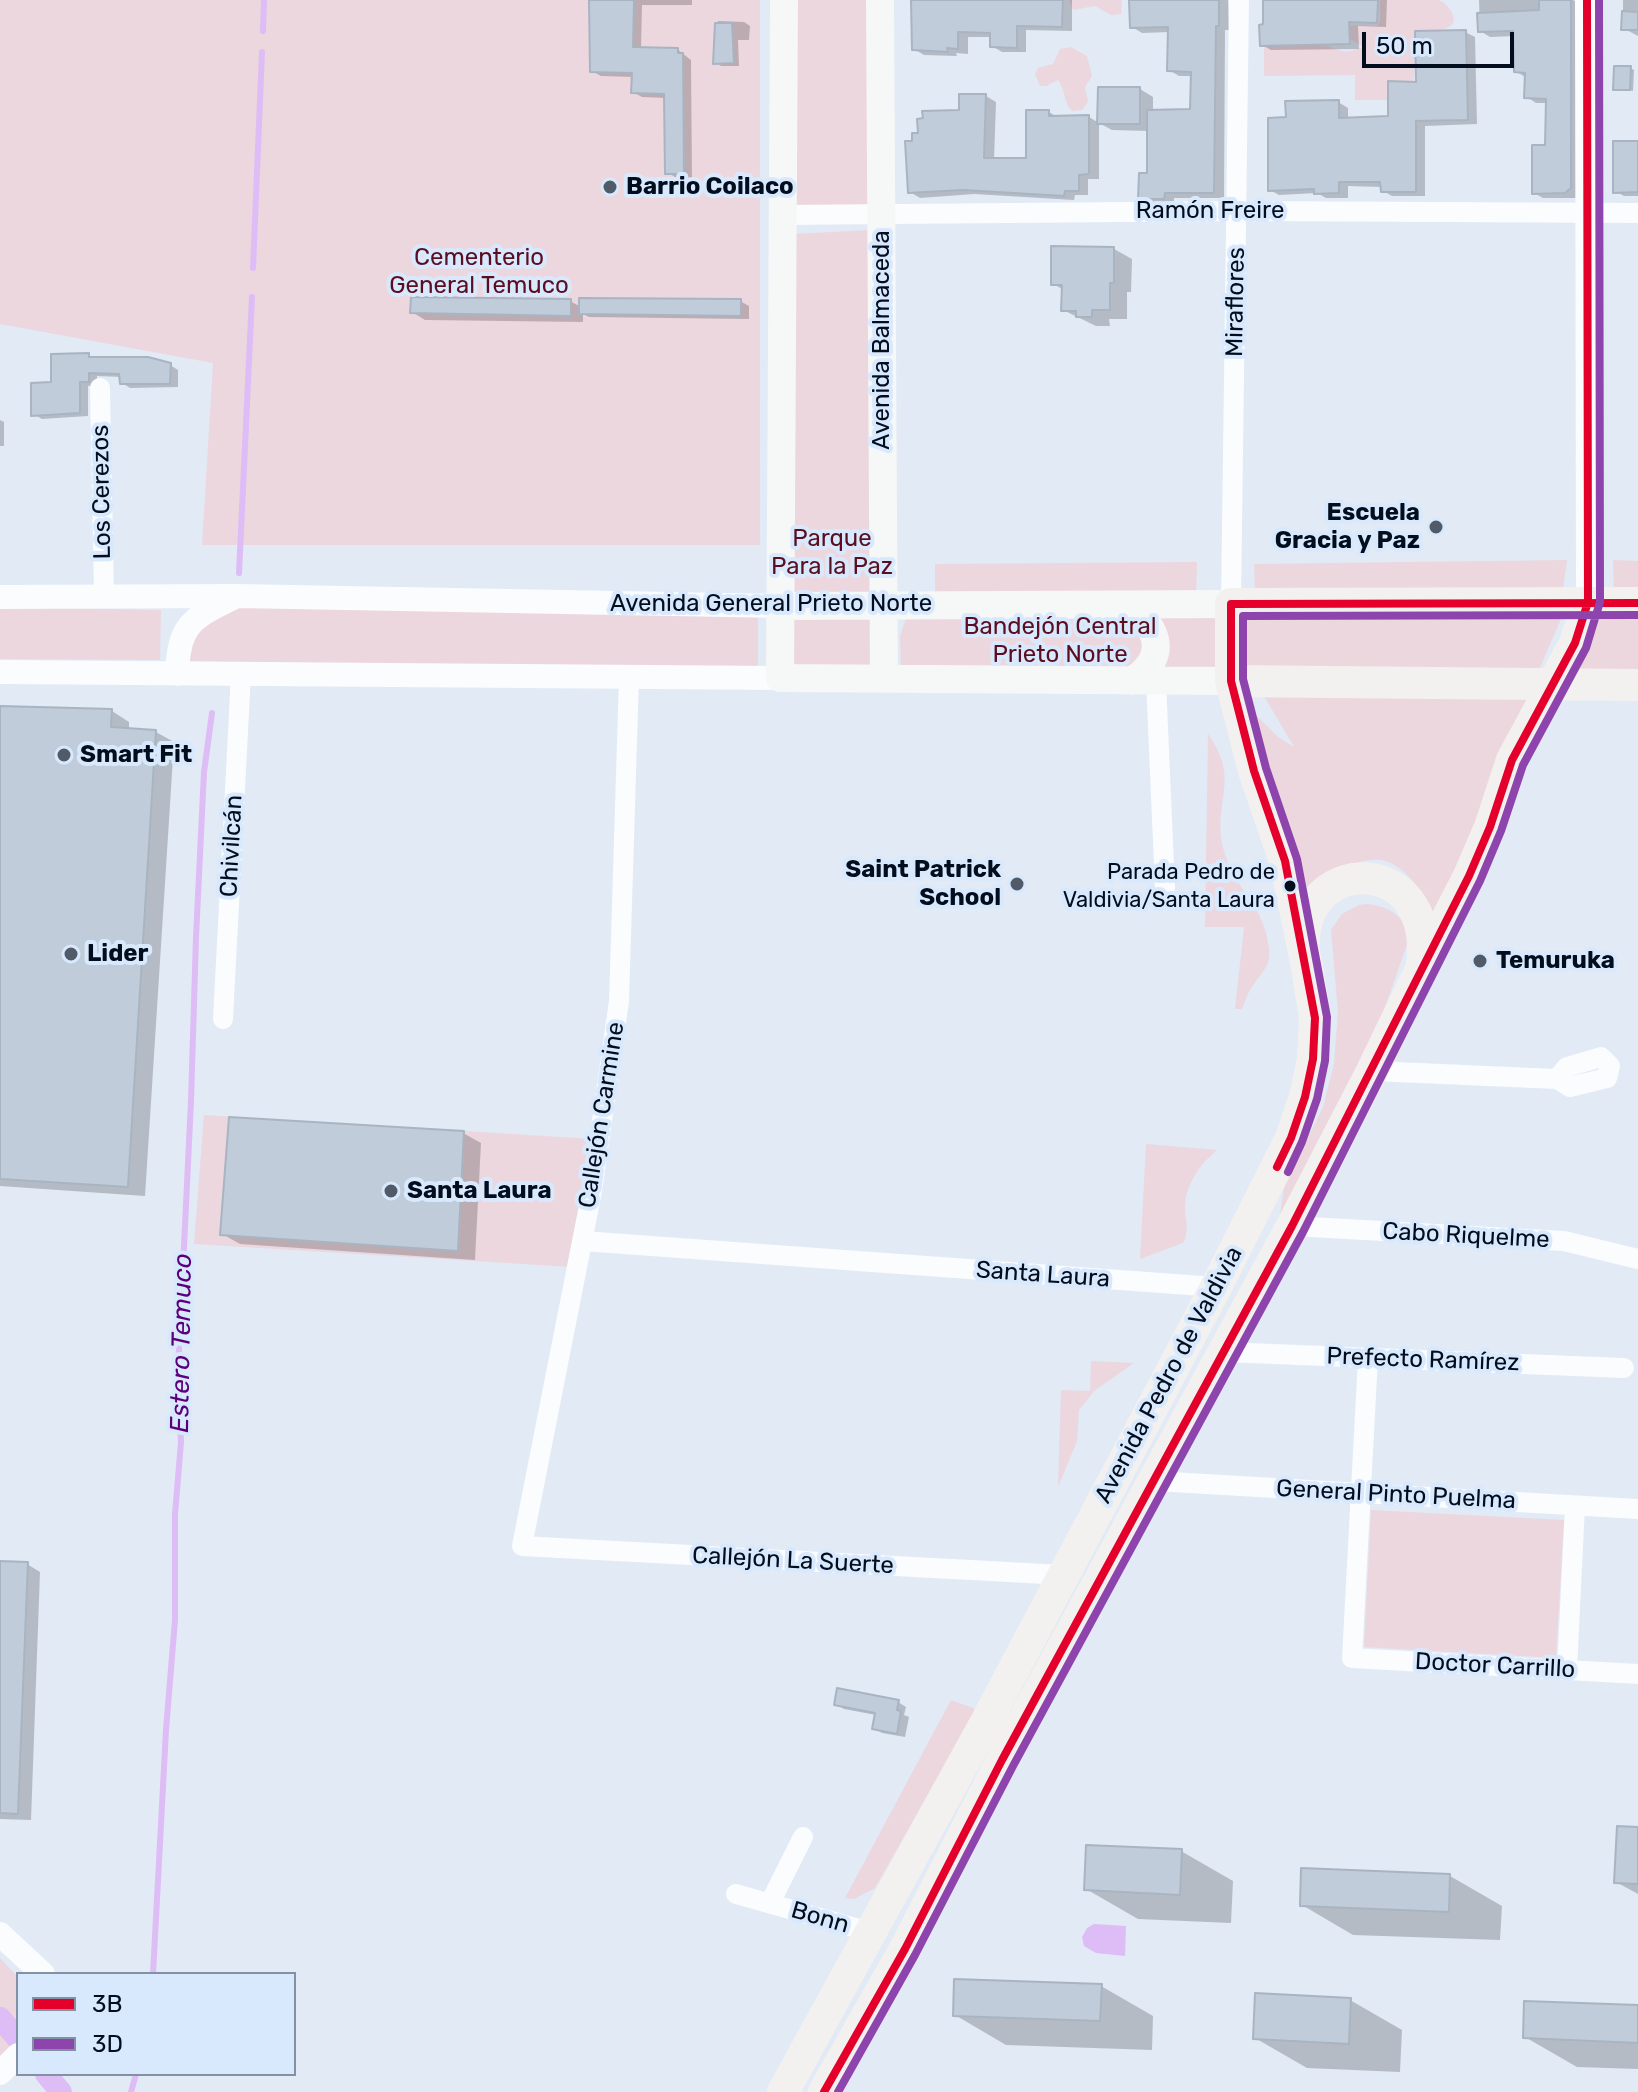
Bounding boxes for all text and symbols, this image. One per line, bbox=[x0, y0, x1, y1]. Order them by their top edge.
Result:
scale bar bbox=[1366, 16, 1518, 66]
text: 50 m bbox=[1376, 32, 1433, 60]
place label: Barrio Coilaco bbox=[626, 173, 794, 201]
marker: Barrio Coilaco bbox=[601, 178, 619, 196]
street label: Ramón Freire bbox=[1136, 197, 1284, 225]
street label: Avenida Balmaceda bbox=[868, 230, 896, 450]
park label: Cementerio General Temuco bbox=[389, 244, 569, 300]
street label: Miraflores bbox=[1221, 247, 1251, 357]
street label: Los Cerezos bbox=[86, 424, 118, 560]
place label: Escuela Gracia y Paz bbox=[1275, 499, 1420, 555]
marker: Escuela Gracia y Paz bbox=[1427, 518, 1445, 536]
park label: Parque Para la Paz bbox=[771, 525, 893, 581]
street label: Avenida General Prieto Norte bbox=[610, 590, 932, 618]
park label: Bandejón Central Prieto Norte bbox=[963, 613, 1157, 669]
place label: Smart Fit bbox=[80, 741, 192, 769]
marker: Smart Fit bbox=[55, 746, 73, 764]
street label: Chivilcán bbox=[215, 794, 249, 898]
place label: Saint Patrick School bbox=[845, 856, 1001, 912]
place label: Parada Pedro de Valdivia/Santa Laura bbox=[1063, 860, 1275, 912]
marker: Saint Patrick School bbox=[1008, 875, 1026, 893]
marker: Parada Pedro de Valdivia/Santa Laura bbox=[1282, 878, 1298, 894]
place label: Lider bbox=[87, 940, 148, 968]
marker: Lider bbox=[62, 945, 80, 963]
place label: Temuruka bbox=[1496, 947, 1615, 975]
marker: Temuruka bbox=[1471, 952, 1489, 970]
street label: Callejón Carmine bbox=[573, 1020, 631, 1210]
place label: Santa Laura bbox=[407, 1177, 552, 1205]
marker: Santa Laura bbox=[382, 1182, 400, 1200]
street label: Cabo Riquelme bbox=[1382, 1217, 1550, 1255]
street label: Avenida Pedro de Valdivia bbox=[1089, 1242, 1249, 1508]
water label: Estero Temuco bbox=[165, 1253, 199, 1433]
street label: Santa Laura bbox=[975, 1256, 1111, 1294]
street label: Prefecto Ramírez bbox=[1326, 1342, 1520, 1378]
street label: General Pinto Puelma bbox=[1275, 1474, 1517, 1516]
street label: Callejón La Suerte bbox=[691, 1541, 895, 1581]
street label: Doctor Carrillo bbox=[1414, 1647, 1576, 1685]
street label: Bonn bbox=[788, 1896, 852, 1940]
legend bbox=[16, 1972, 296, 2076]
text: 3B bbox=[92, 1990, 122, 2018]
text: 3D bbox=[92, 2030, 123, 2058]

